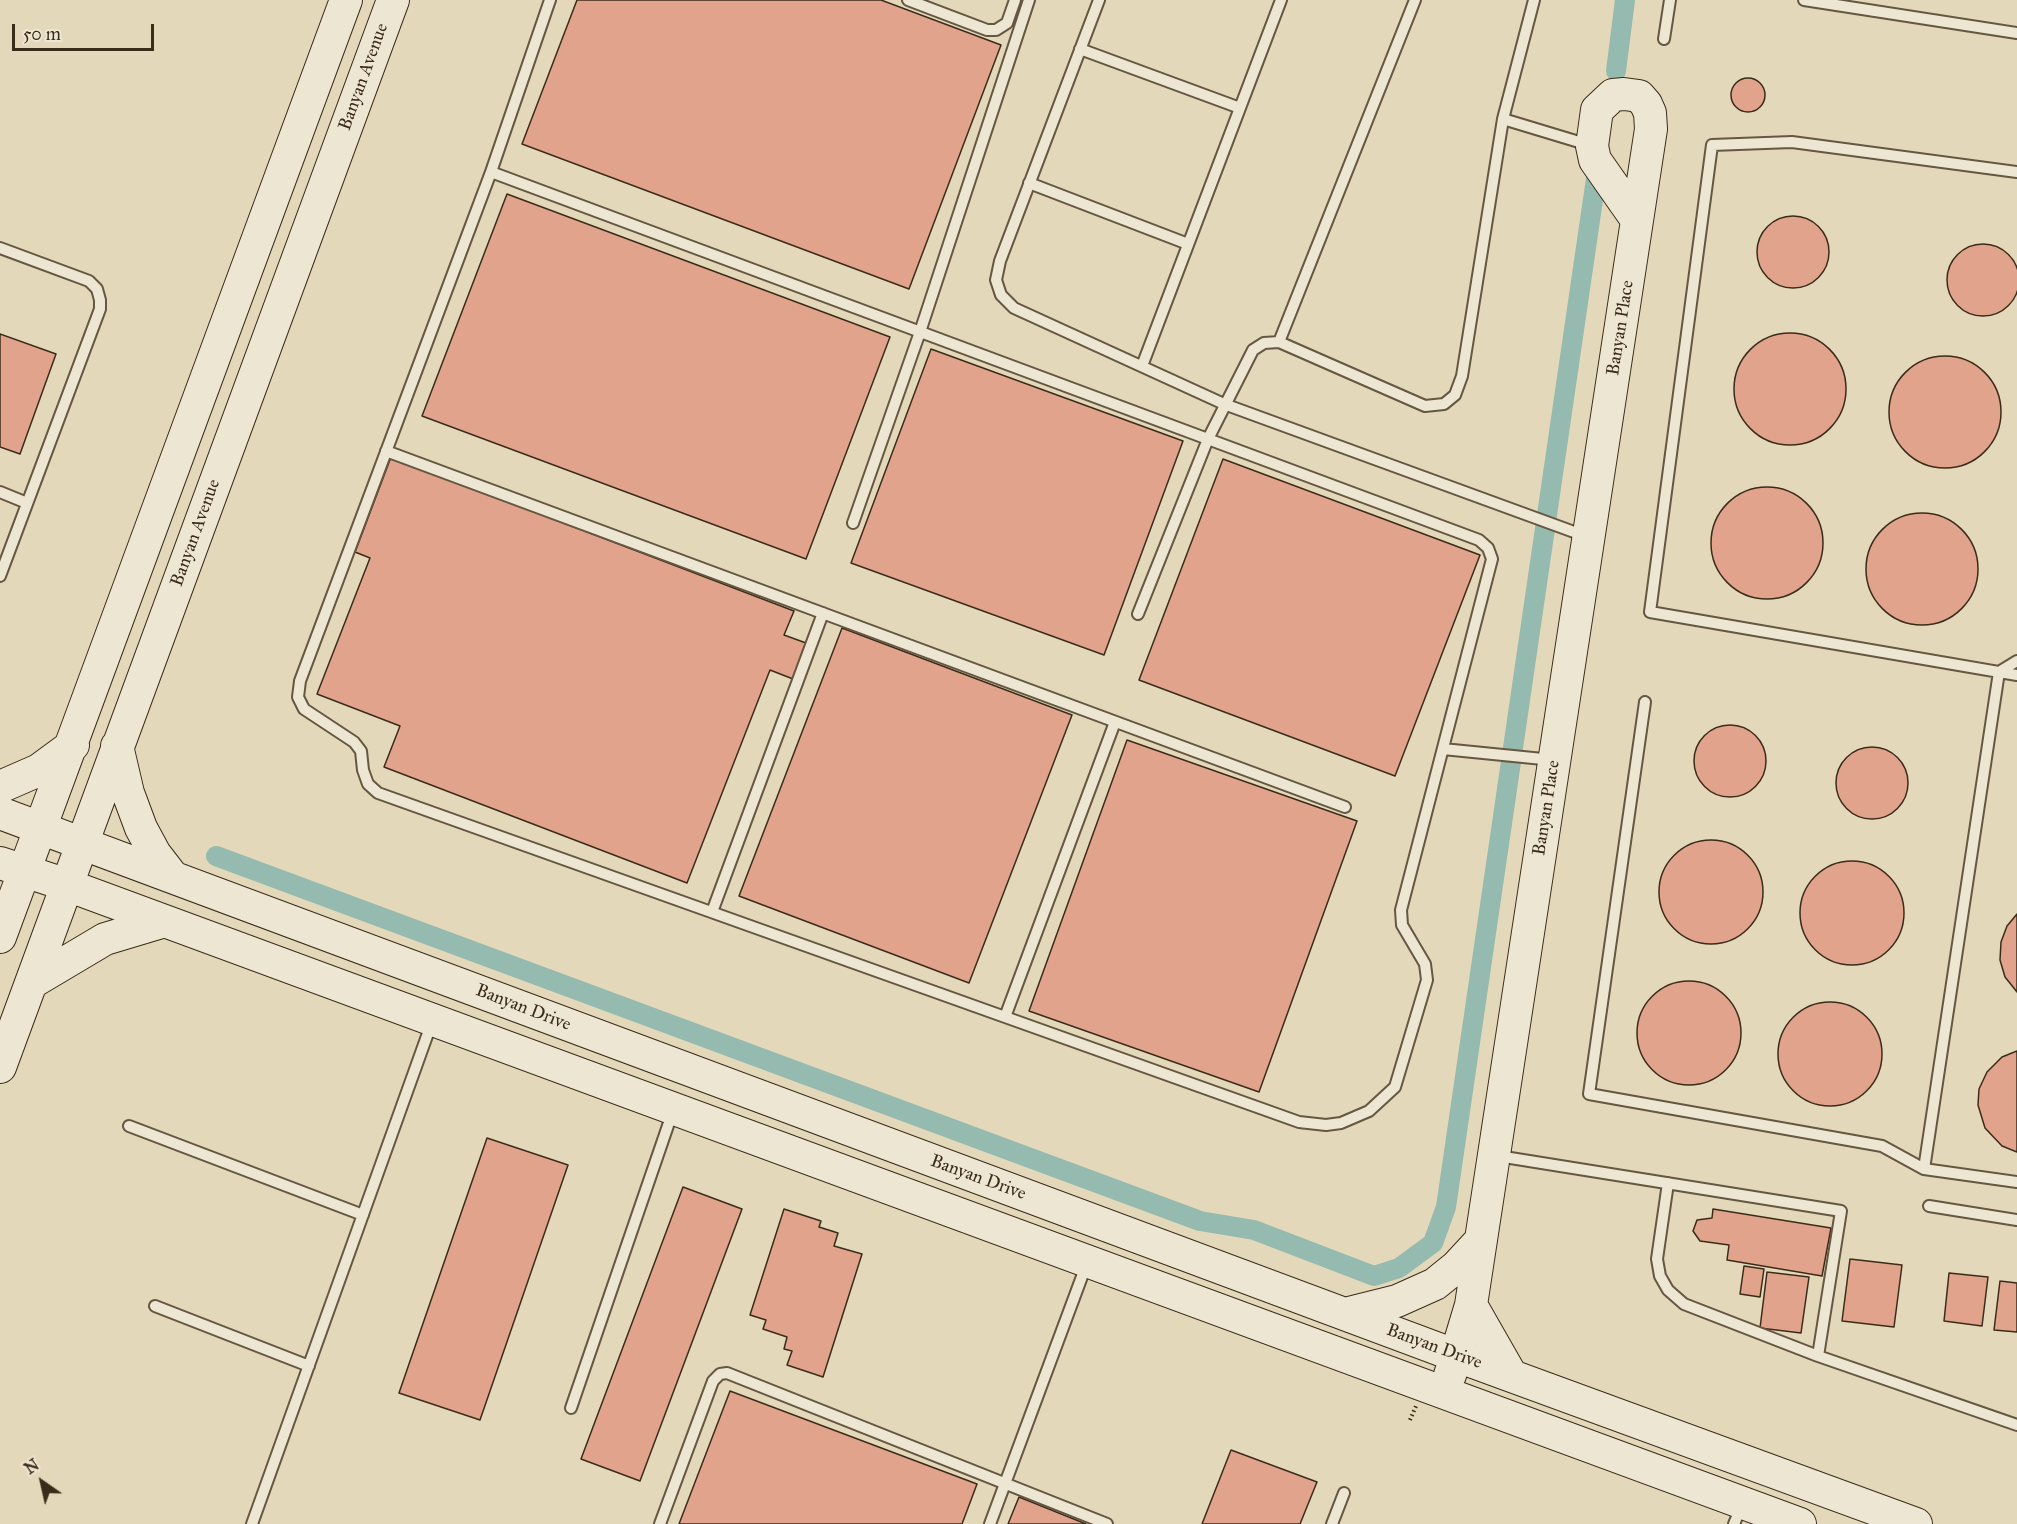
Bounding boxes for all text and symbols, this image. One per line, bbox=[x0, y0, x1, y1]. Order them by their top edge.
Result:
scale bar bbox=[15, 12, 158, 50]
street label: Banyan Avenue bbox=[335, 20, 393, 134]
text: 50 m bbox=[23, 23, 61, 45]
street label: Banyan Place bbox=[1603, 279, 1639, 377]
street label: Banyan Avenue bbox=[167, 476, 225, 590]
street label: Banyan Place bbox=[1529, 759, 1565, 857]
street label: Banyan Drive bbox=[472, 980, 574, 1036]
street label: Banyan Drive bbox=[927, 1151, 1029, 1205]
street label: Banyan Drive bbox=[1383, 1320, 1485, 1374]
north arrow bbox=[12, 1452, 72, 1512]
text: N bbox=[21, 1455, 43, 1478]

